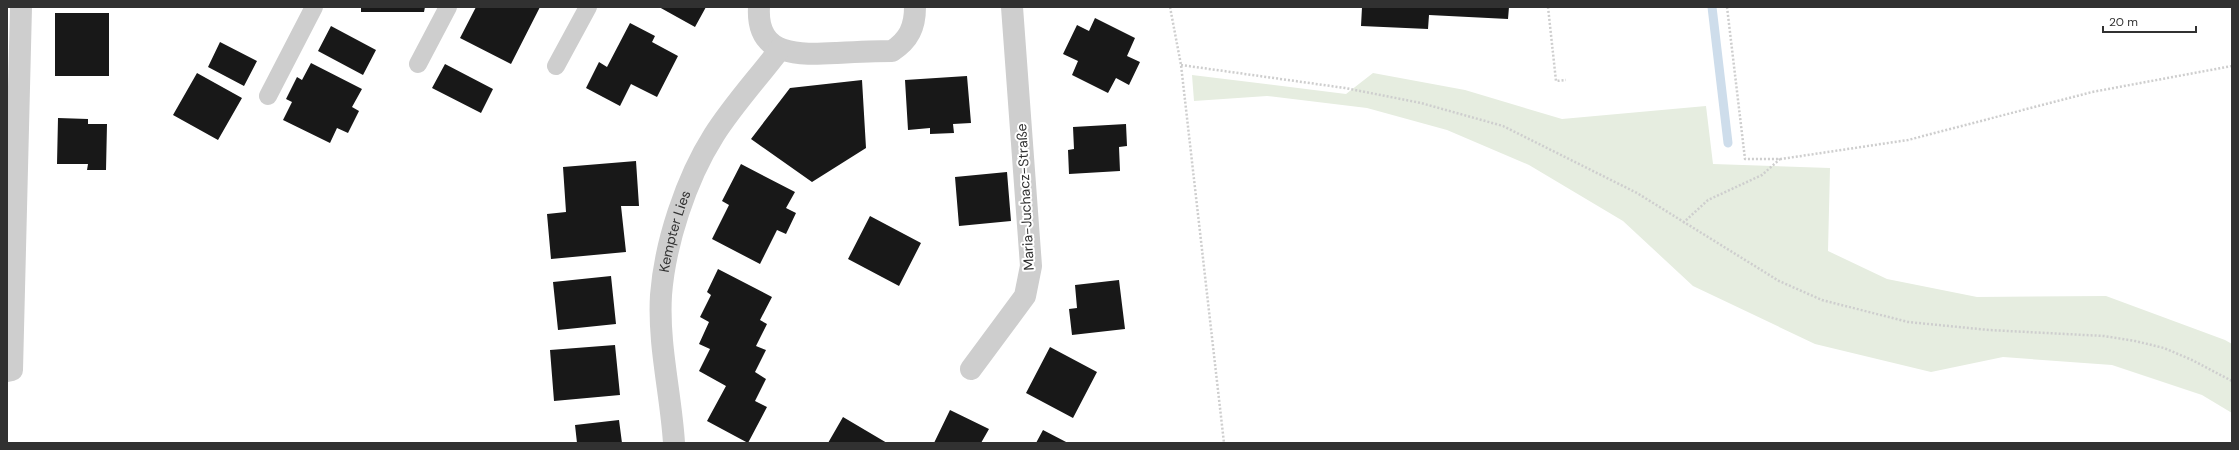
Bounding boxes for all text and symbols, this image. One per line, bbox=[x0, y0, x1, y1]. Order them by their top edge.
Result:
scale bar bbox=[2103, 8, 2196, 34]
text: 20 m bbox=[2109, 14, 2138, 30]
street label: Maria-Juchacz-Straße bbox=[1012, 123, 1038, 271]
street label: Kempter Lies bbox=[655, 188, 695, 274]

